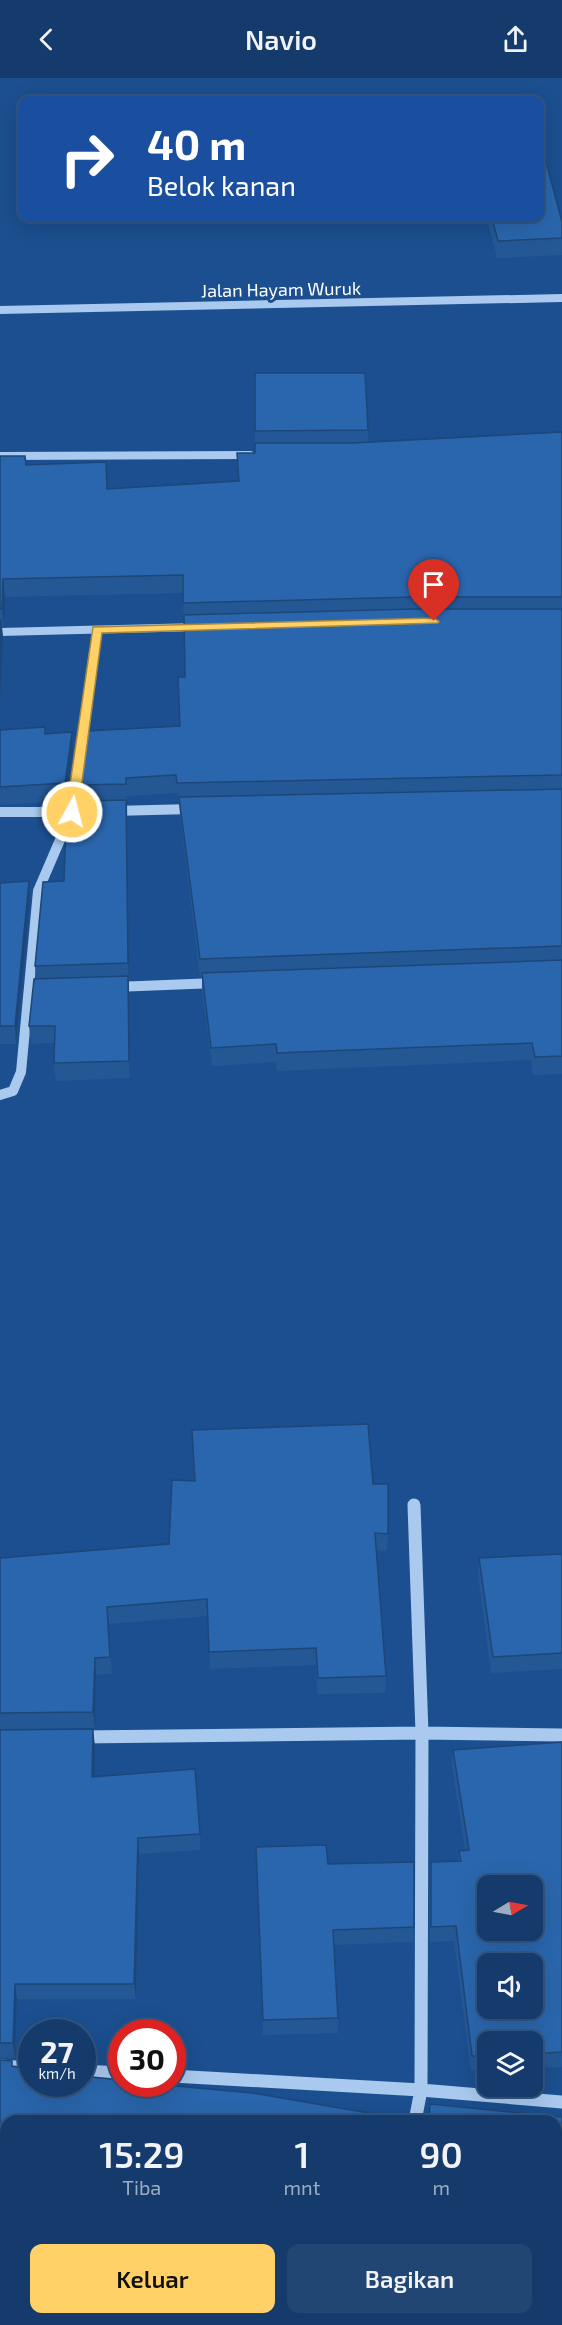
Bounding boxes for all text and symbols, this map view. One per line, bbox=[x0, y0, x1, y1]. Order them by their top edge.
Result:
icon: back bbox=[30, 23, 63, 56]
text: Navio bbox=[245, 23, 317, 55]
icon: share bbox=[499, 23, 532, 56]
text: 40 m bbox=[147, 118, 246, 168]
icon: right bbox=[48, 120, 126, 198]
text: Belok kanan bbox=[147, 169, 296, 201]
street label: Jalan Hayam Wuruk bbox=[201, 277, 361, 301]
pin bbox=[408, 559, 459, 621]
icon: arrive bbox=[417, 568, 450, 601]
position arrow bbox=[40, 780, 104, 844]
north arrow bbox=[477, 1875, 543, 1941]
map controls bbox=[477, 1875, 543, 2097]
button: sound bbox=[477, 1953, 543, 2019]
speed limit sign: 30 bbox=[108, 2019, 186, 2097]
button: layers bbox=[477, 2031, 543, 2097]
text: 27 bbox=[40, 2033, 74, 2069]
text: km/h bbox=[38, 2064, 76, 2082]
text: 15:29 bbox=[99, 2132, 184, 2175]
text: 1 bbox=[294, 2132, 309, 2175]
text: 90 bbox=[420, 2132, 463, 2175]
text: Tiba bbox=[122, 2175, 161, 2199]
text: mnt bbox=[284, 2175, 320, 2199]
text: m bbox=[432, 2175, 450, 2199]
button: Keluar bbox=[30, 2244, 275, 2313]
button: Bagikan bbox=[287, 2244, 532, 2313]

